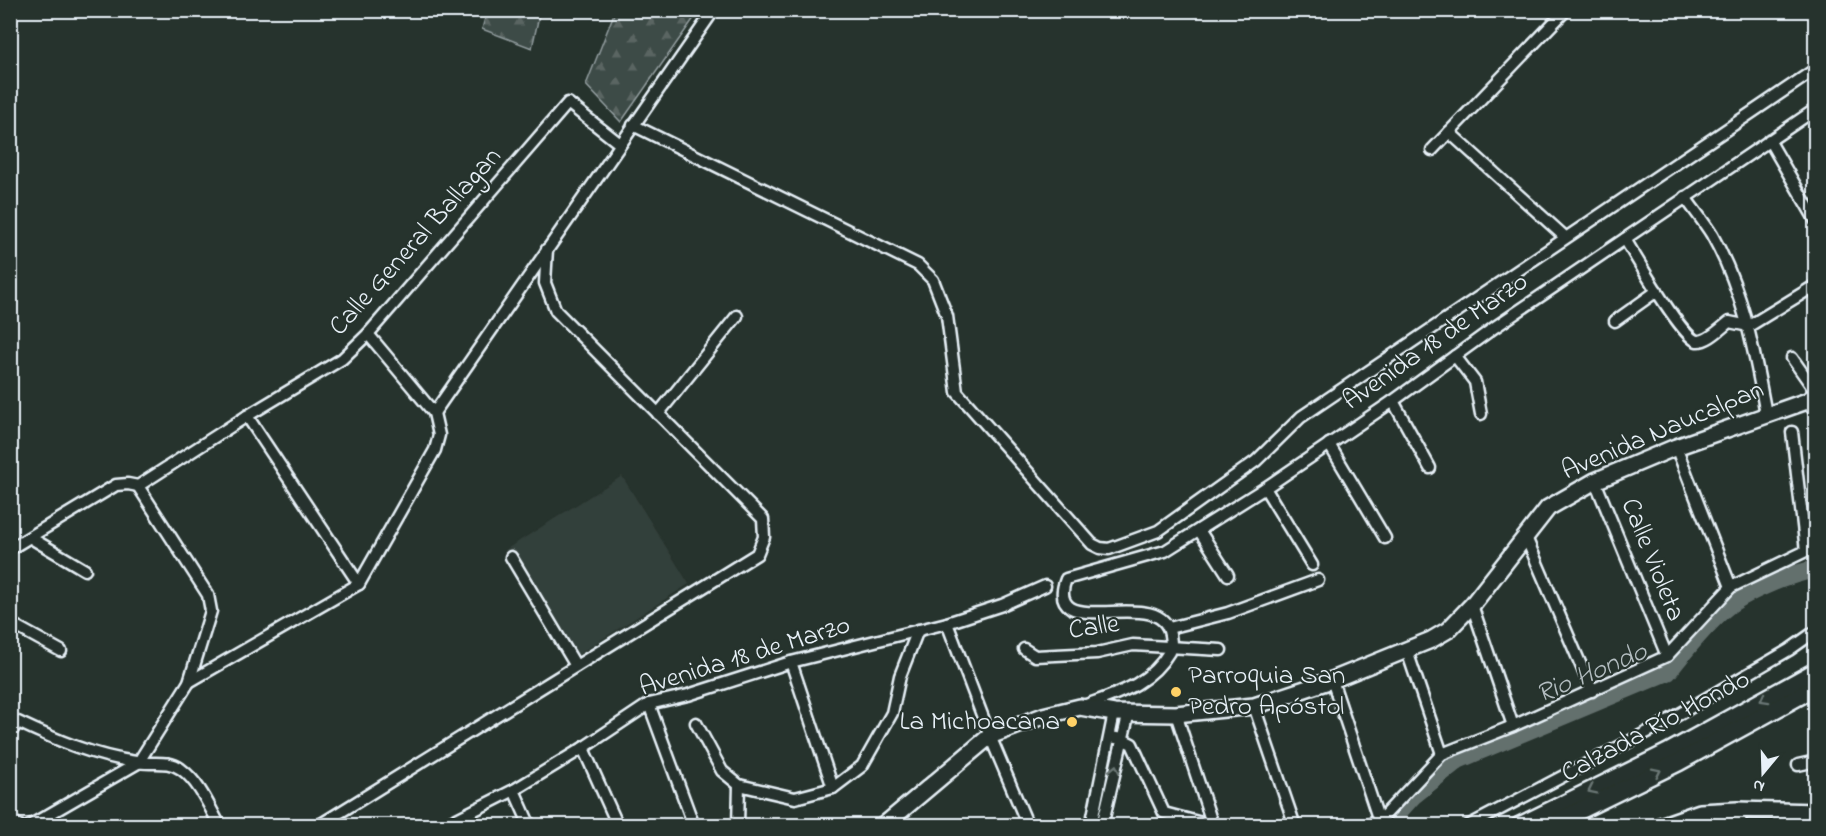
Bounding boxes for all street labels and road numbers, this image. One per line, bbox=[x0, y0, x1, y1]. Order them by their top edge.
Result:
street label: Calle General Ballagan bbox=[320, 139, 512, 345]
street label: Avenida 18 de Marzo bbox=[1335, 263, 1537, 421]
street label: Avenida Naucalpan bbox=[1556, 371, 1770, 491]
street label: Calle Violeta bbox=[1610, 493, 1694, 627]
street label: Calle bbox=[1066, 605, 1123, 651]
street label: Avenida 18 de Marzo bbox=[635, 606, 855, 708]
street label: Calzada Río Hondo bbox=[1555, 661, 1757, 793]

